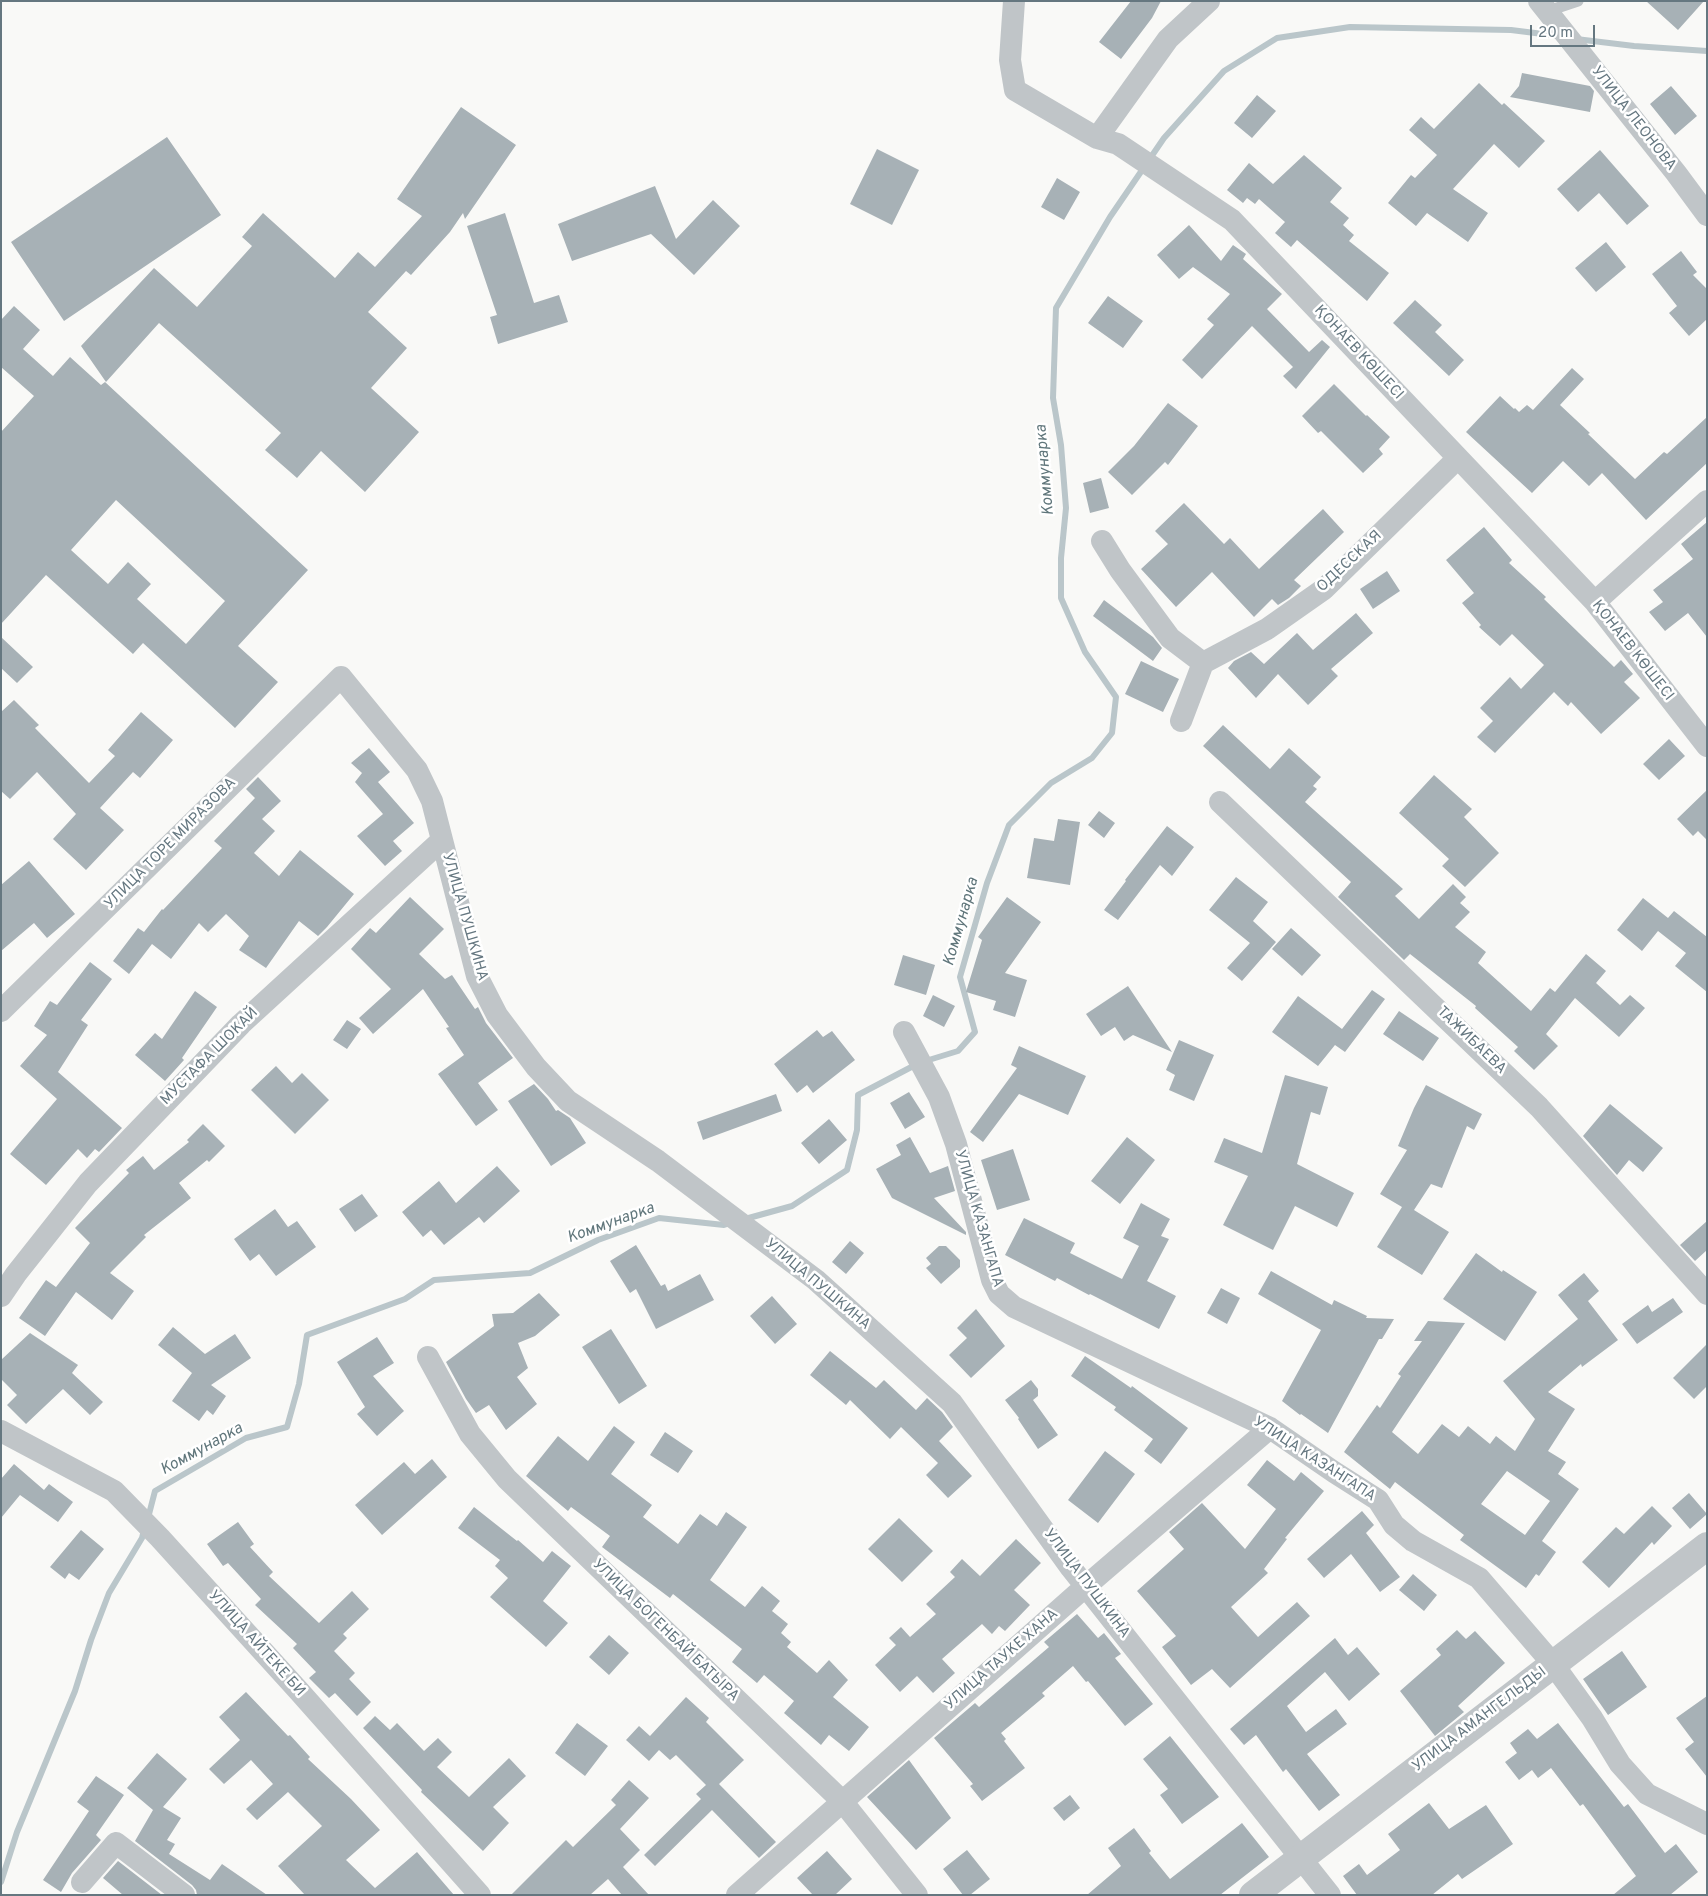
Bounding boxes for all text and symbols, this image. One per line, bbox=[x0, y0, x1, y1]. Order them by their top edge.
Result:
scale bar bbox=[1533, 15, 1598, 47]
text: 20 m bbox=[1538, 24, 1573, 43]
street label: УЛИЦА ЛЕОНОВА bbox=[1587, 63, 1679, 175]
street label: ҚОНАЕВ КӨШЕСІ bbox=[1310, 302, 1406, 404]
water label: Коммунарка bbox=[1032, 424, 1060, 516]
street label: ОДЕССКАЯ bbox=[1314, 527, 1386, 597]
street label: ҚОНАЕВ КӨШЕСІ bbox=[1587, 597, 1677, 705]
street label: УЛИЦА ТОРЕ МИРАЗОВА bbox=[102, 775, 240, 913]
street label: УЛИЦА ПУШКИНА bbox=[437, 851, 491, 983]
water label: Коммунарка bbox=[940, 876, 984, 968]
street label: ТАЖИБАЕВА bbox=[1433, 1003, 1509, 1079]
street label: МУСТАФА ШОКАЙ bbox=[158, 1005, 262, 1109]
street label: УЛИЦА КАЗАНГАПА bbox=[950, 1148, 1006, 1290]
water label: Коммунарка bbox=[565, 1199, 657, 1249]
street label: УЛИЦА ПУШКИНА bbox=[761, 1236, 873, 1334]
street label: УЛИЦА КАЗАНГАПА bbox=[1250, 1414, 1378, 1506]
water label: Коммунарка bbox=[157, 1420, 247, 1480]
street label: УЛИЦА ПУШКИНА bbox=[1039, 1526, 1133, 1642]
street label: УЛИЦА БОГЕНБАЙ БАТЫРА bbox=[588, 1556, 742, 1706]
street label: УЛИЦА АЙТЕКЕ БИ bbox=[204, 1587, 308, 1701]
street label: УЛИЦА ТАУКЕ ХАНА bbox=[942, 1606, 1062, 1714]
street label: УЛИЦА АМАНГЕЛЬДЫ bbox=[1409, 1664, 1551, 1776]

